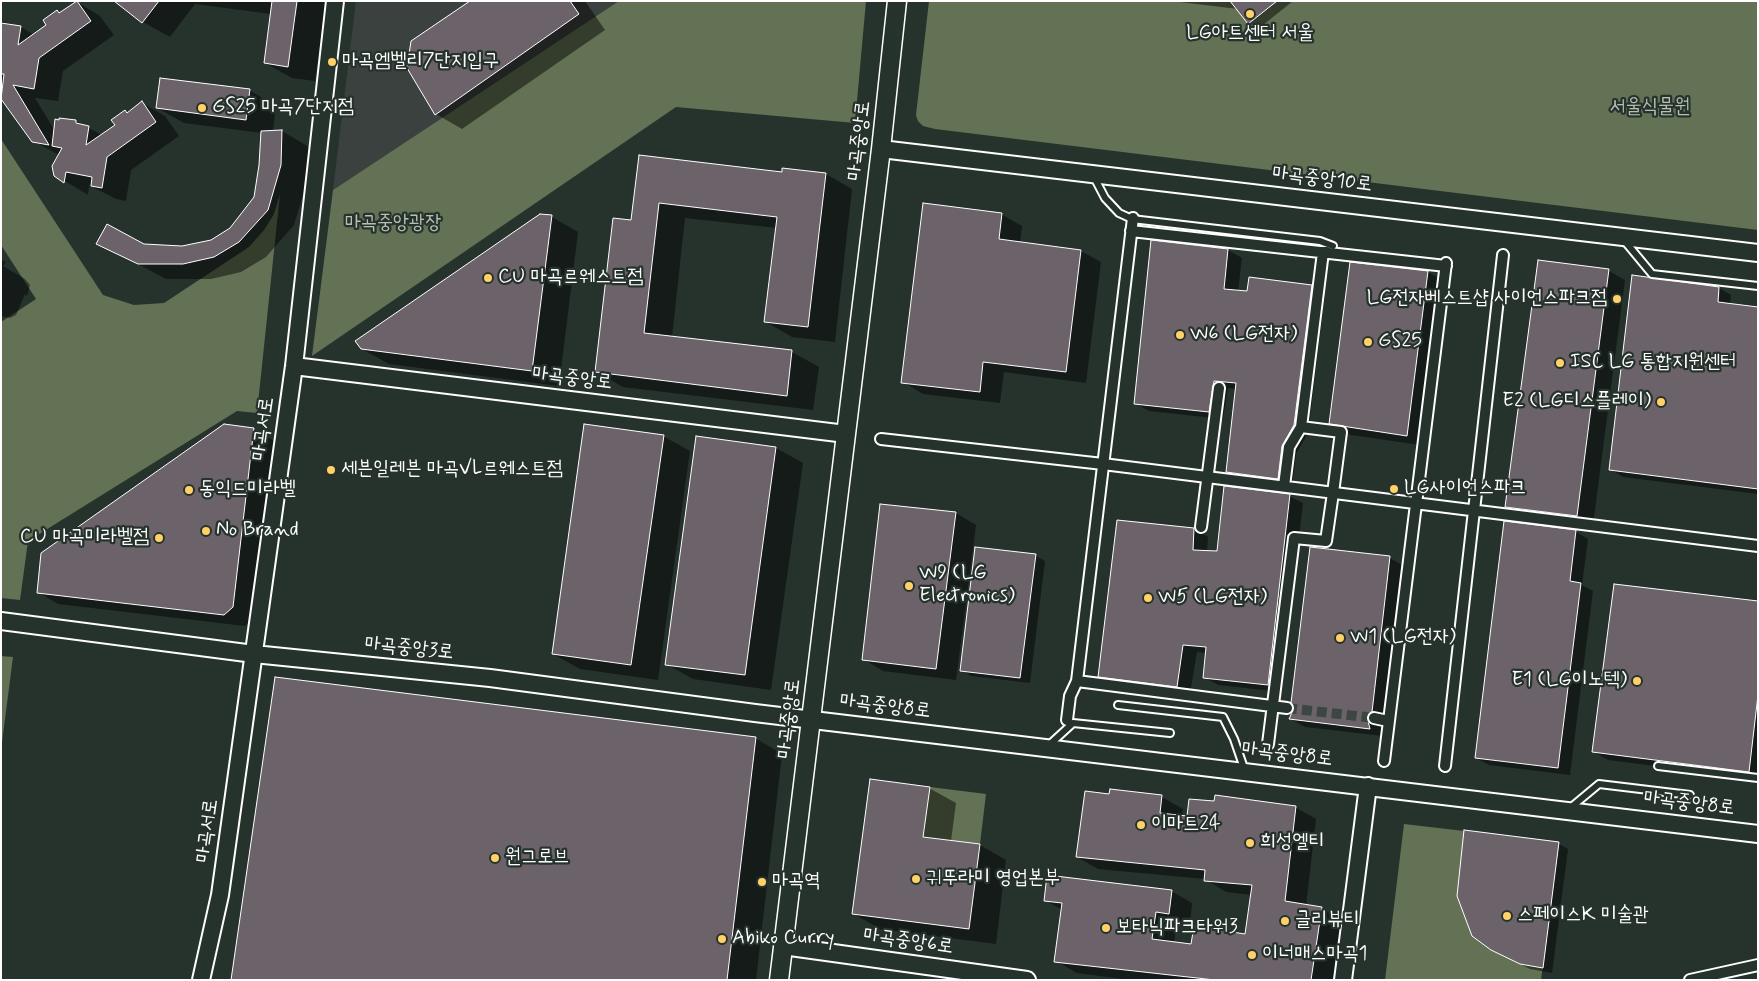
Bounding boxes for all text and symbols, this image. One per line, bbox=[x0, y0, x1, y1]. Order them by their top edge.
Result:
marker: LG아트센터 서울 bbox=[1244, 8, 1256, 20]
place label: LG아트센터 서울 bbox=[1186, 22, 1314, 46]
place label: 마곡엠벨리7단지입구 bbox=[342, 50, 499, 74]
marker: 마곡엠벨리7단지입구 bbox=[326, 56, 338, 68]
place label: GS25 마곡7단지점 bbox=[212, 96, 354, 120]
park label: 서울식물원 bbox=[1610, 96, 1690, 120]
street label: 마곡중앙로 bbox=[843, 100, 877, 182]
marker: GS25 마곡7단지점 bbox=[196, 102, 208, 114]
street label: 마곡중앙10로 bbox=[1271, 162, 1373, 198]
park label: 마곡중앙광장 bbox=[345, 212, 441, 236]
place label: CU 마곡르웨스트점 bbox=[498, 266, 643, 290]
marker: CU 마곡르웨스트점 bbox=[482, 272, 494, 284]
place label: LG전자베스트샵 사이언스파크점 bbox=[1367, 287, 1607, 311]
marker: LG전자베스트샵 사이언스파크점 bbox=[1611, 293, 1623, 305]
place label: W6 (LG전자) bbox=[1190, 323, 1297, 347]
marker: W6 (LG전자) bbox=[1174, 329, 1186, 341]
place label: GS25 bbox=[1378, 330, 1422, 354]
marker: GS25 bbox=[1362, 336, 1374, 348]
place label: ISC LG 통합지원센터 bbox=[1570, 351, 1736, 375]
marker: ISC LG 통합지원센터 bbox=[1554, 357, 1566, 369]
street label: 마곡중앙로 bbox=[531, 362, 613, 396]
place label: E2 (LG디스플레이) bbox=[1502, 390, 1651, 414]
street label: 마곡서로 bbox=[248, 395, 280, 463]
marker: E2 (LG디스플레이) bbox=[1655, 396, 1667, 408]
place label: 세븐일레븐 마곡VL르웨스트점 bbox=[341, 458, 563, 482]
marker: 세븐일레븐 마곡VL르웨스트점 bbox=[325, 464, 337, 476]
place label: LG사이언스파크 bbox=[1404, 477, 1526, 501]
place label: 동익드미라벨 bbox=[199, 478, 296, 502]
marker: LG사이언스파크 bbox=[1388, 483, 1400, 495]
marker: 동익드미라벨 bbox=[183, 484, 195, 496]
place label: No Brand bbox=[216, 519, 299, 543]
marker: No Brand bbox=[200, 525, 212, 537]
place label: CU 마곡미라벨점 bbox=[20, 526, 149, 550]
marker: CU 마곡미라벨점 bbox=[153, 532, 165, 544]
place label: W9 (LG Electronics) bbox=[919, 562, 1015, 609]
marker: W9 (LG Electronics) bbox=[903, 580, 915, 592]
place label: W5 (LG전자) bbox=[1158, 586, 1267, 610]
marker: W5 (LG전자) bbox=[1142, 592, 1154, 604]
place label: W1 (LG전자) bbox=[1350, 626, 1456, 650]
street label: 마곡중앙3로 bbox=[363, 632, 455, 666]
marker: W1 (LG전자) bbox=[1334, 632, 1346, 644]
place label: E1 (LG이노텍) bbox=[1511, 669, 1627, 693]
marker: E1 (LG이노텍) bbox=[1631, 675, 1643, 687]
street label: 마곡중앙로 bbox=[773, 678, 807, 760]
street label: 마곡중앙8로 bbox=[838, 689, 932, 725]
street label: 마곡중앙8로 bbox=[1240, 737, 1334, 773]
street label: 마곡중앙8로 bbox=[1642, 786, 1736, 822]
street label: 마곡서로 bbox=[192, 797, 224, 865]
place label: 이마트24 bbox=[1151, 813, 1221, 837]
marker: 이마트24 bbox=[1135, 819, 1147, 831]
place label: 희성엘티 bbox=[1260, 831, 1324, 855]
marker: 희성엘티 bbox=[1244, 837, 1256, 849]
place label: 원그로브 bbox=[505, 846, 569, 870]
marker: 원그로브 bbox=[489, 852, 501, 864]
place label: 귀뚜라미 영업본부 bbox=[926, 867, 1060, 891]
place label: 마곡역 bbox=[772, 870, 820, 894]
marker: 귀뚜라미 영업본부 bbox=[910, 873, 922, 885]
marker: 마곡역 bbox=[756, 876, 768, 888]
place label: 스페이스K 미술관 bbox=[1517, 904, 1649, 928]
place label: 글리뷰티 bbox=[1295, 909, 1359, 933]
marker: 스페이스K 미술관 bbox=[1501, 910, 1513, 922]
marker: 글리뷰티 bbox=[1279, 915, 1291, 927]
place label: 보타닉파크타워3 bbox=[1116, 916, 1238, 940]
marker: 보타닉파크타워3 bbox=[1100, 922, 1112, 934]
street label: 마곡중앙6로 bbox=[861, 924, 955, 960]
place label: Abiko Curry bbox=[732, 927, 834, 951]
marker: Abiko Curry bbox=[716, 933, 728, 945]
place label: 이너매스마곡1 bbox=[1262, 943, 1368, 967]
marker: 이너매스마곡1 bbox=[1246, 949, 1258, 961]

